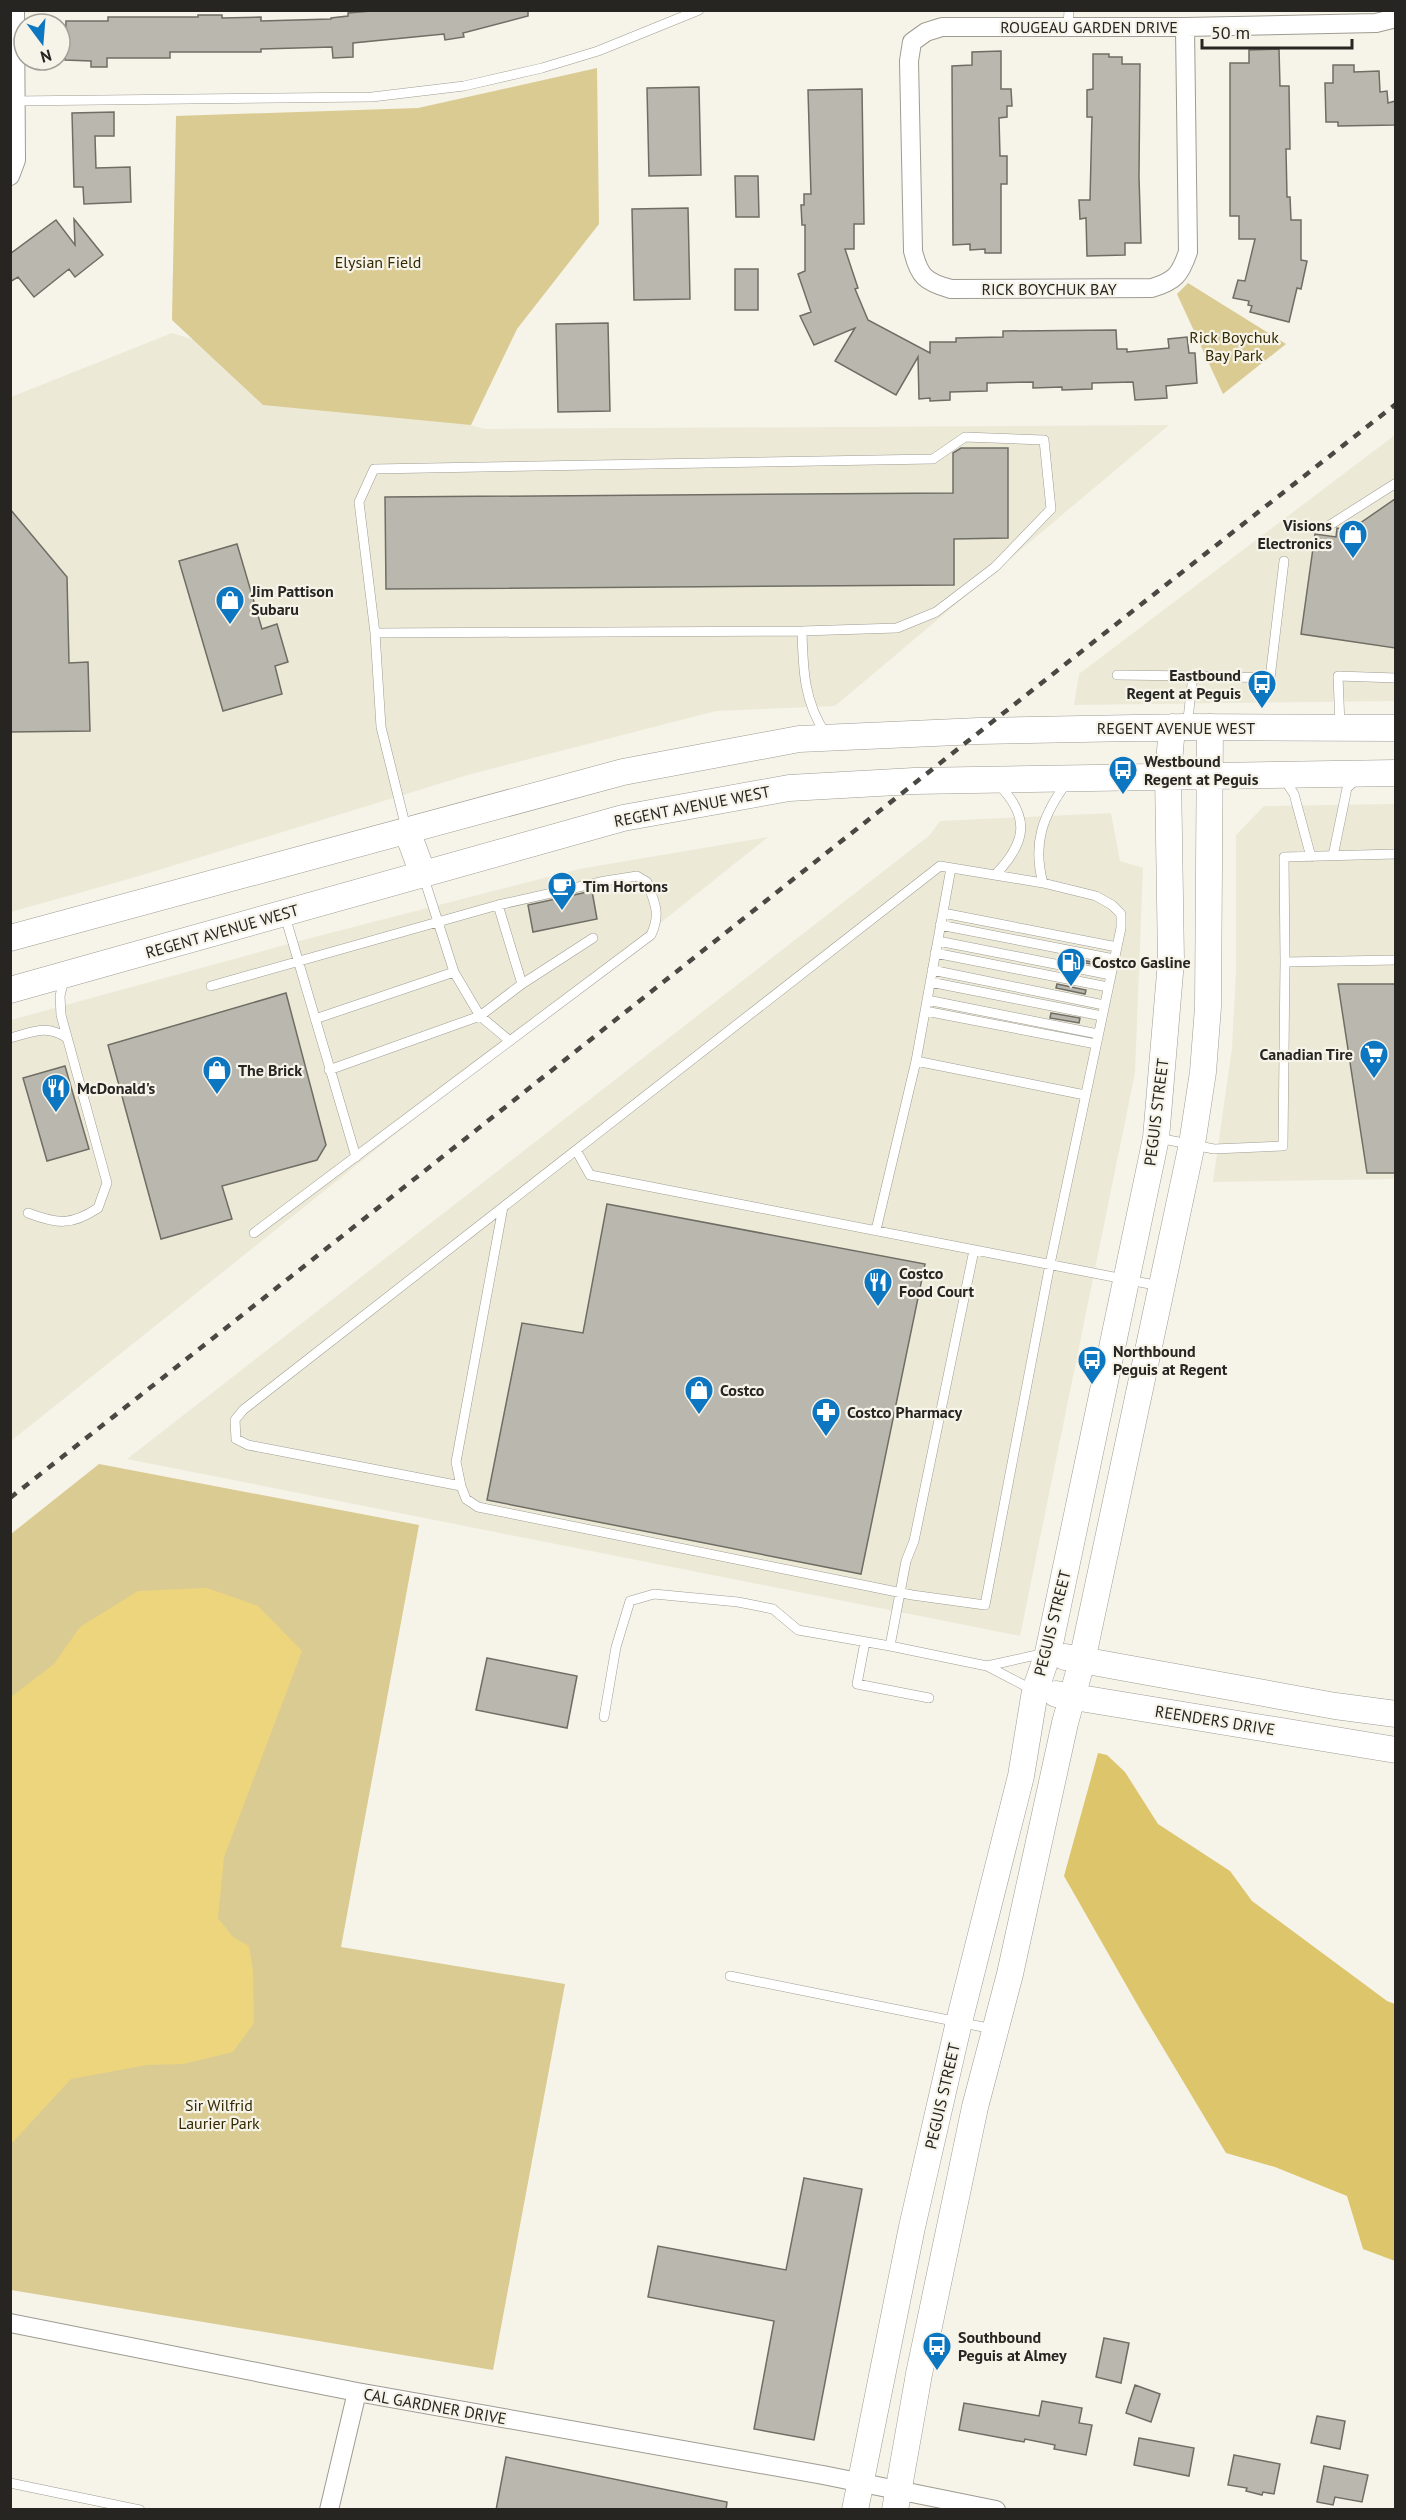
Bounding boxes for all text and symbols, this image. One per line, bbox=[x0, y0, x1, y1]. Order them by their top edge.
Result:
north arrow bbox=[12, 12, 72, 72]
scale bar bbox=[1202, 12, 1352, 50]
street label: ROUGEAU GARDEN DRIVE bbox=[1000, 17, 1178, 37]
text: 50 m bbox=[1211, 21, 1250, 44]
text: N bbox=[38, 45, 54, 67]
park label: Elysian Field bbox=[335, 252, 421, 272]
street label: RICK BOYCHUK BAY bbox=[981, 279, 1117, 299]
park label: Rick Boychuk Bay Park bbox=[1189, 327, 1279, 365]
place label: Visions Electronics bbox=[1257, 515, 1332, 553]
shop icon: Visions Electronics bbox=[1337, 518, 1369, 560]
place label: Jim Pattison Subaru bbox=[250, 581, 334, 619]
shop icon: Jim Pattison Subaru bbox=[214, 584, 246, 626]
place label: Eastbound Regent at Peguis bbox=[1127, 665, 1241, 703]
bus stop icon: Eastbound Regent at Peguis bbox=[1246, 668, 1278, 710]
street label: REGENT AVENUE WEST bbox=[1097, 718, 1255, 738]
place label: Westbound Regent at Peguis bbox=[1144, 751, 1259, 789]
bus stop icon: Westbound Regent at Peguis bbox=[1107, 754, 1139, 796]
street label: REGENT AVENUE WEST bbox=[612, 781, 772, 831]
cafe icon: Tim Hortons bbox=[546, 870, 578, 912]
place label: Tim Hortons bbox=[583, 876, 668, 896]
street label: REGENT AVENUE WEST bbox=[143, 900, 301, 962]
fuel station icon: Costco Gasline bbox=[1055, 946, 1087, 988]
place label: Costco Gasline bbox=[1092, 952, 1191, 972]
supermarket icon: Canadian Tire bbox=[1358, 1038, 1390, 1080]
place label: Canadian Tire bbox=[1259, 1044, 1353, 1064]
shop icon: The Brick bbox=[201, 1054, 233, 1096]
street label: PEGUIS STREET bbox=[1139, 1057, 1173, 1167]
place label: The Brick bbox=[238, 1060, 302, 1080]
restaurant icon: McDonald's bbox=[40, 1072, 72, 1114]
place label: McDonald's bbox=[77, 1078, 156, 1098]
place label: Costco Food Court bbox=[899, 1263, 974, 1301]
restaurant icon: Costco Food Court bbox=[862, 1266, 894, 1308]
place label: Northbound Peguis at Regent bbox=[1113, 1341, 1228, 1379]
bus stop icon: Northbound Peguis at Regent bbox=[1076, 1344, 1108, 1386]
shop icon: Costco bbox=[683, 1374, 715, 1416]
place label: Costco bbox=[720, 1380, 765, 1400]
pharmacy icon: Costco Pharmacy bbox=[810, 1396, 842, 1438]
place label: Costco Pharmacy bbox=[847, 1402, 962, 1422]
street label: PEGUIS STREET bbox=[1029, 1568, 1075, 1678]
street label: REENDERS DRIVE bbox=[1154, 1701, 1276, 1739]
street label: PEGUIS STREET bbox=[920, 2041, 964, 2151]
park label: Sir Wilfrid Laurier Park bbox=[178, 2095, 260, 2133]
place label: Southbound Peguis at Almey bbox=[958, 2327, 1067, 2365]
bus stop icon: Southbound Peguis at Almey bbox=[921, 2330, 953, 2372]
street label: CAL GARDNER DRIVE bbox=[362, 2384, 508, 2428]

